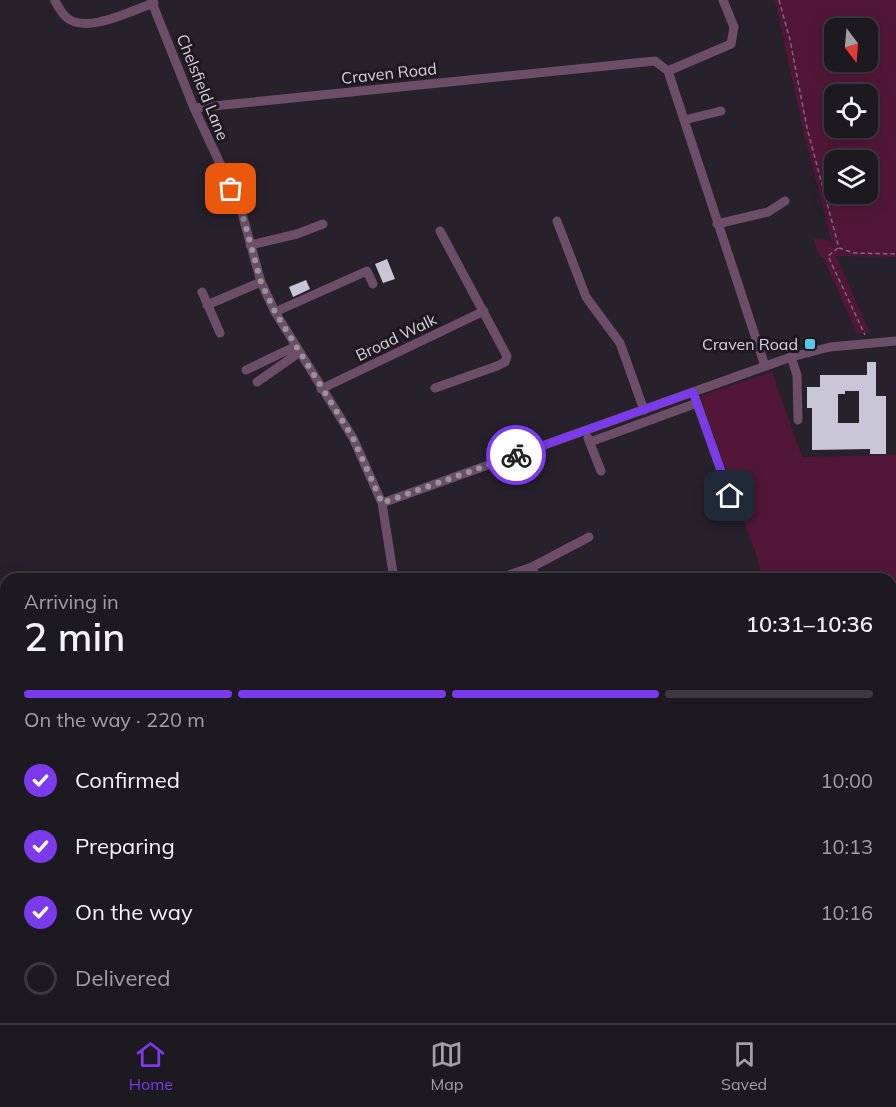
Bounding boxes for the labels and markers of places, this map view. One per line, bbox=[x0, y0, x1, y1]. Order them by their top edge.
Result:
pin bbox=[205, 163, 256, 214]
place label: Craven Road bbox=[702, 334, 798, 354]
marker: Craven Road bbox=[803, 337, 817, 351]
pin bbox=[704, 470, 755, 521]

